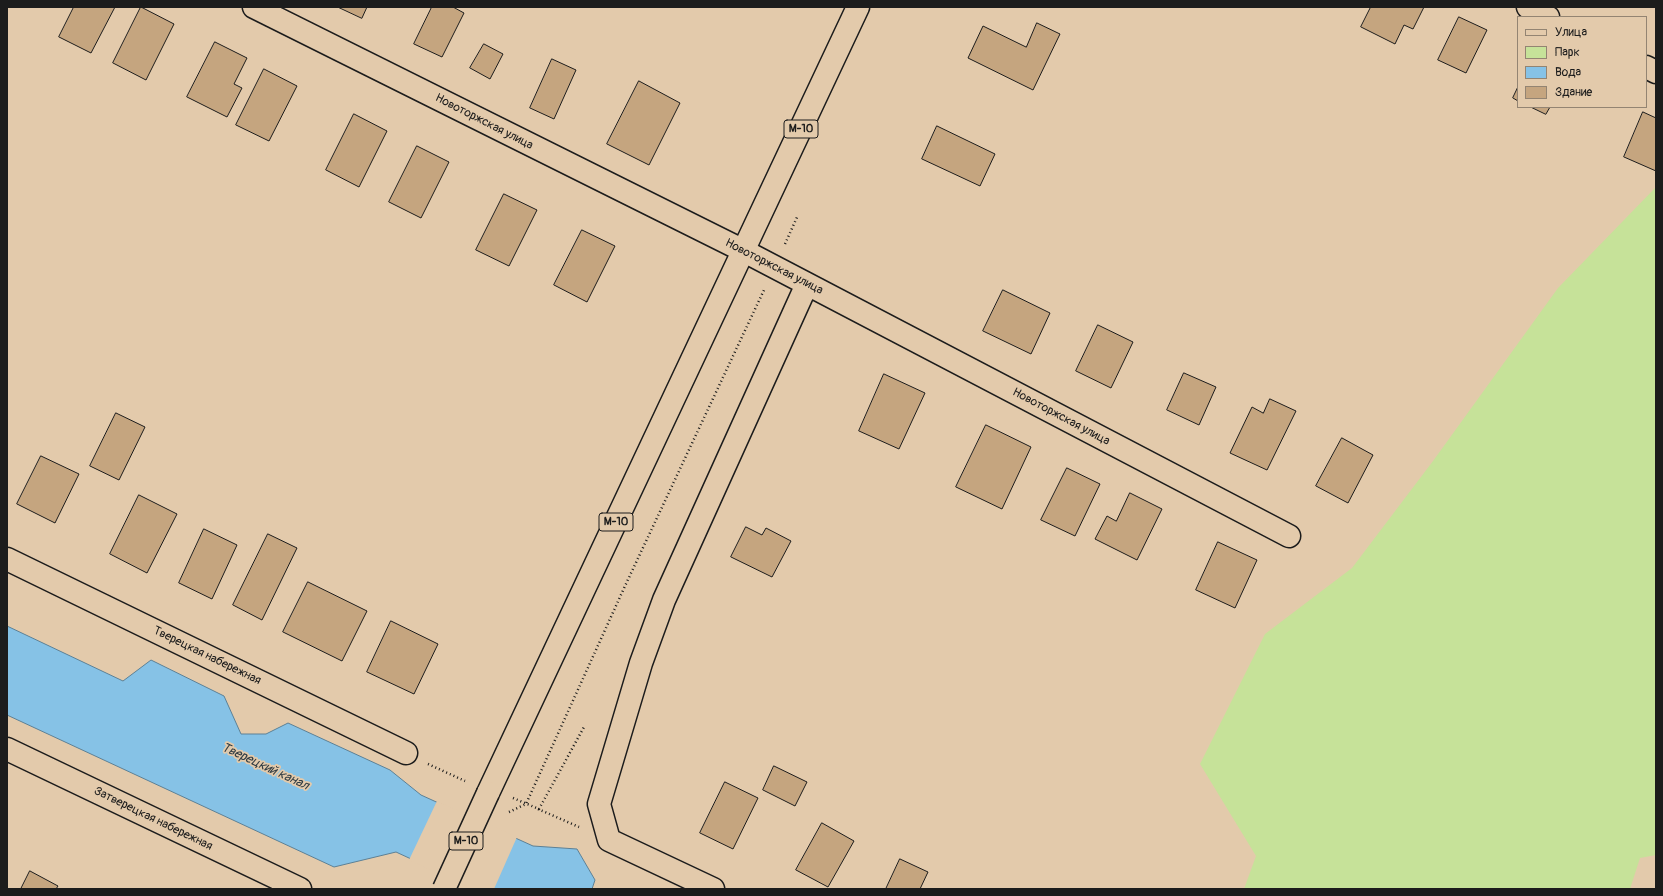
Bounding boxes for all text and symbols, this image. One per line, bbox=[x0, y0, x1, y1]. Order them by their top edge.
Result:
legend bbox=[1517, 16, 1647, 108]
text: Улица bbox=[1555, 25, 1587, 40]
text: Парк bbox=[1555, 45, 1580, 60]
text: Вода bbox=[1555, 65, 1581, 80]
text: Здание bbox=[1555, 85, 1592, 100]
street label: Новоторжская улица bbox=[433, 91, 535, 153]
road number: М-10 bbox=[784, 120, 818, 138]
street label: Новоторжская улица bbox=[723, 236, 825, 298]
street label: Новоторжская улица bbox=[1010, 385, 1112, 449]
road number: М-10 bbox=[599, 513, 633, 531]
street label: Тверецкая набережная bbox=[151, 624, 263, 688]
water label: Тверецкий канал bbox=[219, 740, 311, 794]
street label: Затверецкая набережная bbox=[91, 784, 215, 854]
road number: М-10 bbox=[449, 832, 483, 850]

